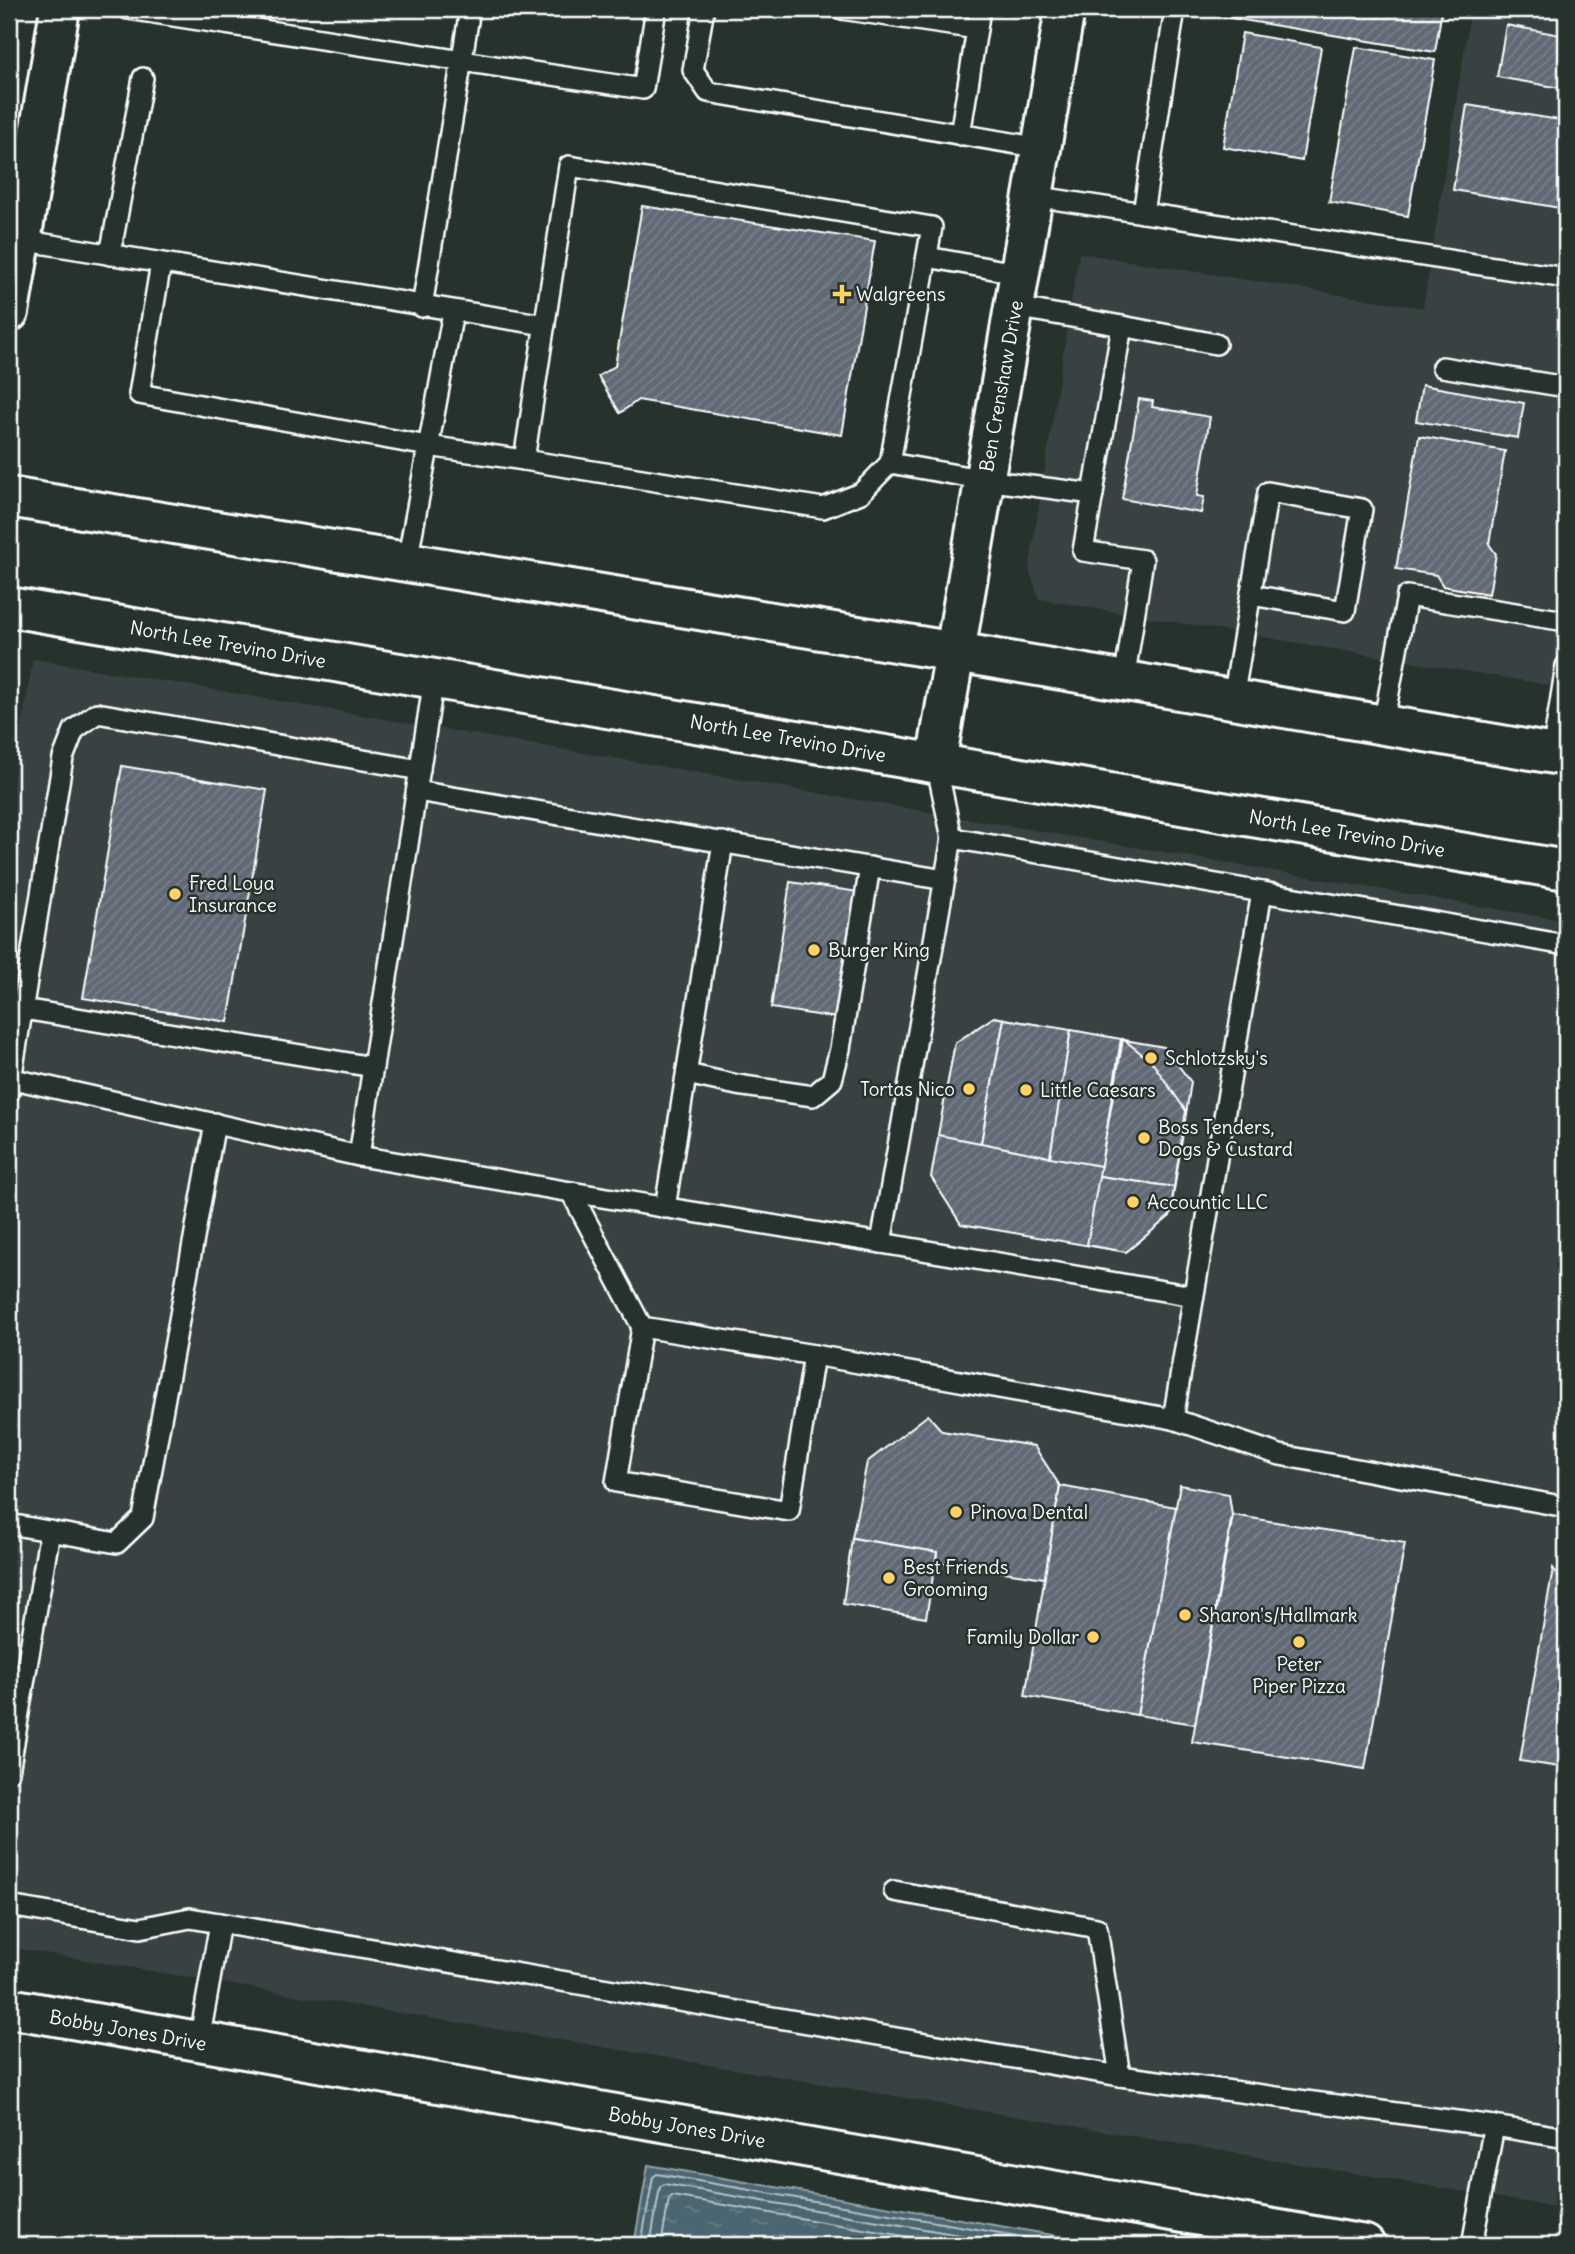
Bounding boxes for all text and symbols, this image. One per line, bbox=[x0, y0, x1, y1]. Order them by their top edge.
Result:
place label: Walgreens bbox=[856, 282, 946, 306]
marker: Walgreens bbox=[834, 286, 850, 302]
street label: Ben Crenshaw Drive bbox=[974, 298, 1028, 474]
street label: North Lee Trevino Drive bbox=[128, 615, 328, 673]
street label: North Lee Trevino Drive bbox=[688, 709, 888, 767]
street label: North Lee Trevino Drive bbox=[1247, 804, 1447, 862]
place label: Fred Loya Insurance bbox=[189, 871, 277, 917]
marker: Fred Loya Insurance bbox=[167, 886, 183, 902]
place label: Burger King bbox=[828, 938, 930, 962]
marker: Burger King bbox=[806, 942, 822, 958]
place label: Schlotzsky's bbox=[1165, 1046, 1268, 1070]
marker: Schlotzsky's bbox=[1143, 1050, 1159, 1066]
place label: Tortas Nico bbox=[860, 1077, 955, 1101]
place label: Little Caesars bbox=[1040, 1078, 1156, 1102]
marker: Tortas Nico bbox=[961, 1081, 977, 1097]
marker: Little Caesars bbox=[1018, 1082, 1034, 1098]
place label: Boss Tenders, Dogs & Custard bbox=[1158, 1115, 1293, 1161]
marker: Boss Tenders, Dogs & Custard bbox=[1136, 1130, 1152, 1146]
place label: Accountic LLC bbox=[1147, 1190, 1268, 1214]
marker: Accountic LLC bbox=[1125, 1194, 1141, 1210]
place label: Pinova Dental bbox=[970, 1500, 1088, 1524]
marker: Pinova Dental bbox=[948, 1504, 964, 1520]
place label: Best Friends Grooming bbox=[903, 1555, 1008, 1601]
marker: Best Friends Grooming bbox=[881, 1570, 897, 1586]
place label: Sharon's/Hallmark bbox=[1199, 1603, 1358, 1627]
marker: Sharon's/Hallmark bbox=[1177, 1607, 1193, 1623]
place label: Family Dollar bbox=[967, 1625, 1079, 1649]
marker: Family Dollar bbox=[1085, 1629, 1101, 1645]
marker: Peter Piper Pizza bbox=[1291, 1634, 1307, 1650]
place label: Peter Piper Pizza bbox=[1252, 1652, 1346, 1698]
street label: Bobby Jones Drive bbox=[48, 2004, 208, 2056]
street label: Bobby Jones Drive bbox=[607, 2101, 767, 2153]

